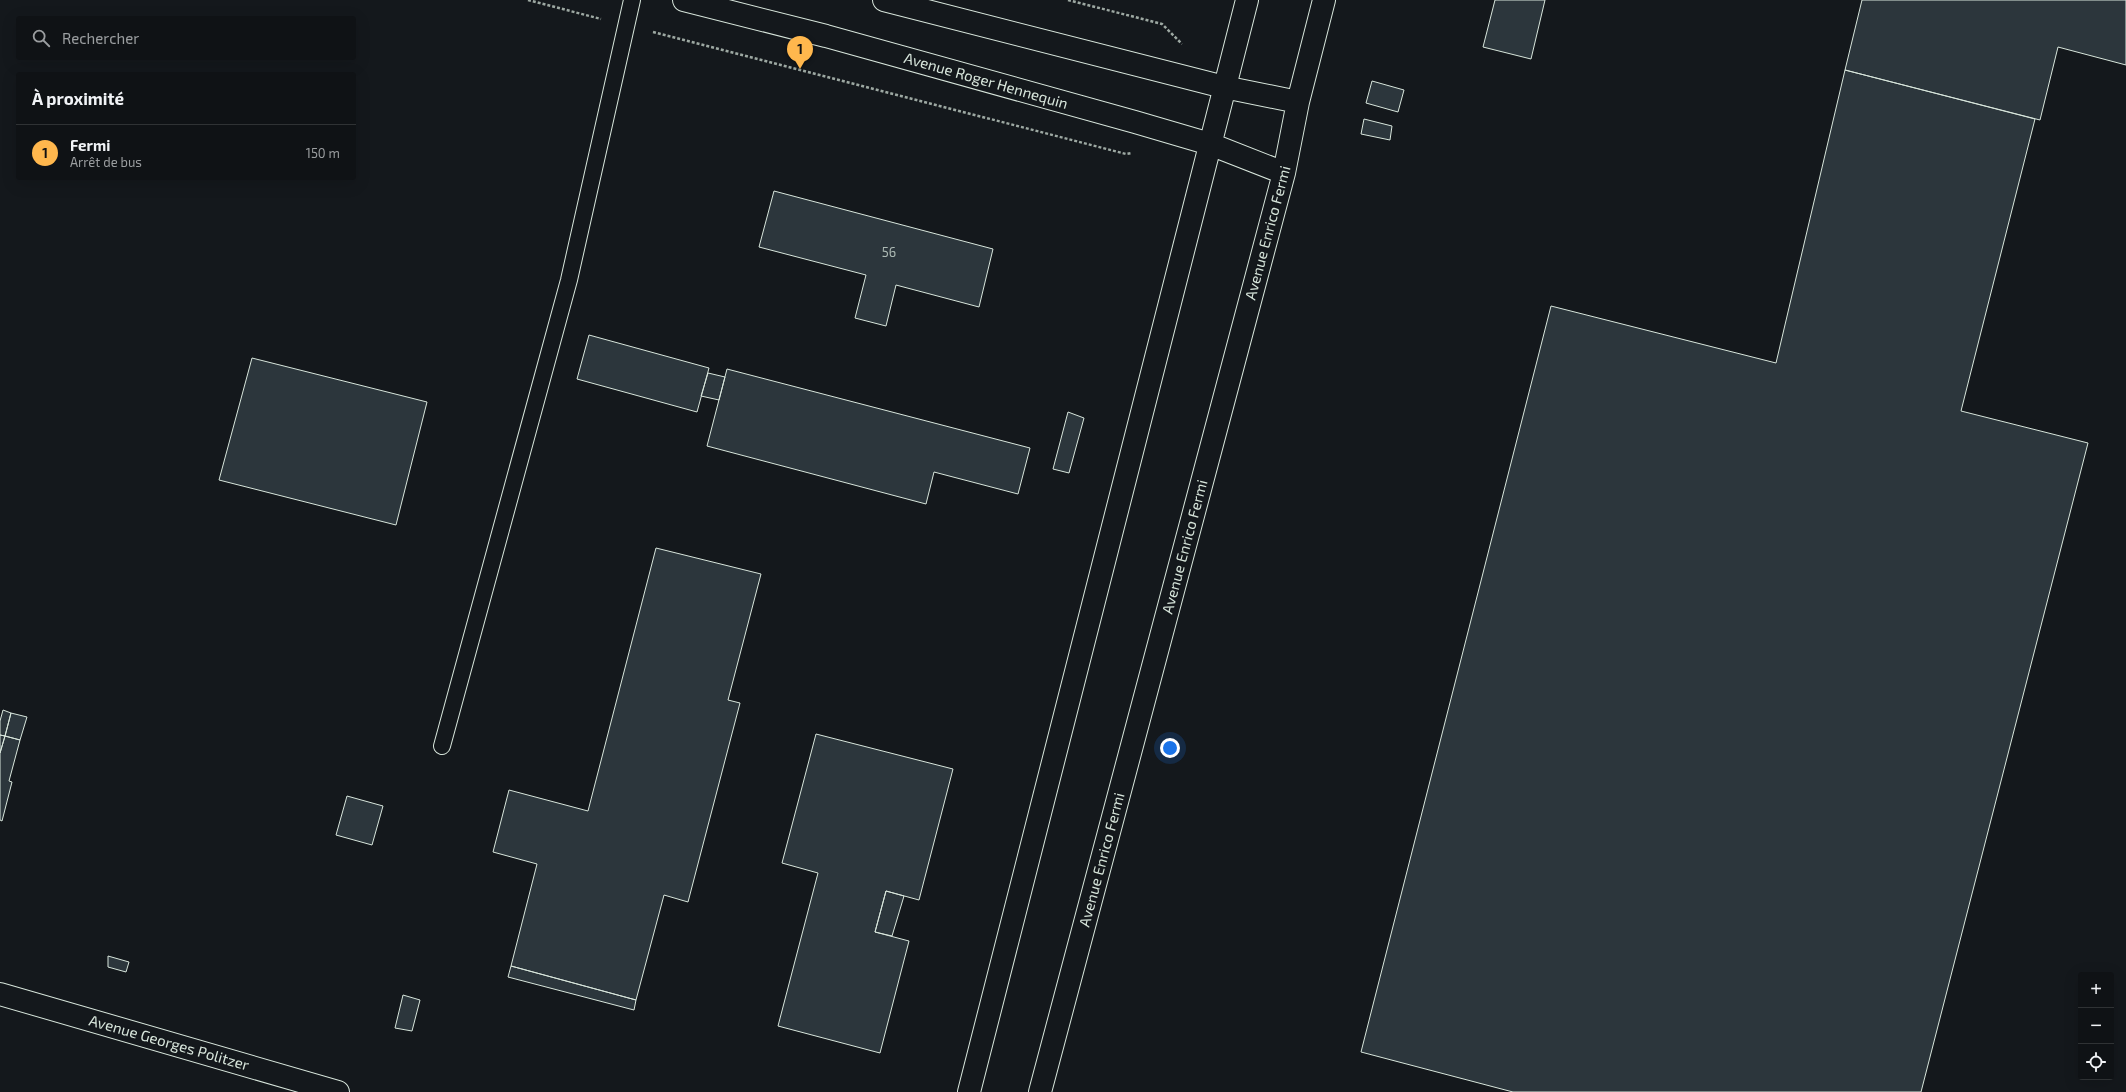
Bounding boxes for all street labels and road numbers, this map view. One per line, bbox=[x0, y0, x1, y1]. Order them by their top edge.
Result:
street label: Avenue Roger Hennequin bbox=[902, 48, 1070, 112]
street label: Avenue Enrico Fermi bbox=[1240, 164, 1294, 302]
street label: Avenue Enrico Fermi bbox=[1157, 478, 1211, 616]
street label: Avenue Enrico Fermi bbox=[1074, 791, 1128, 929]
street label: Avenue Georges Politzer bbox=[87, 1011, 251, 1074]

